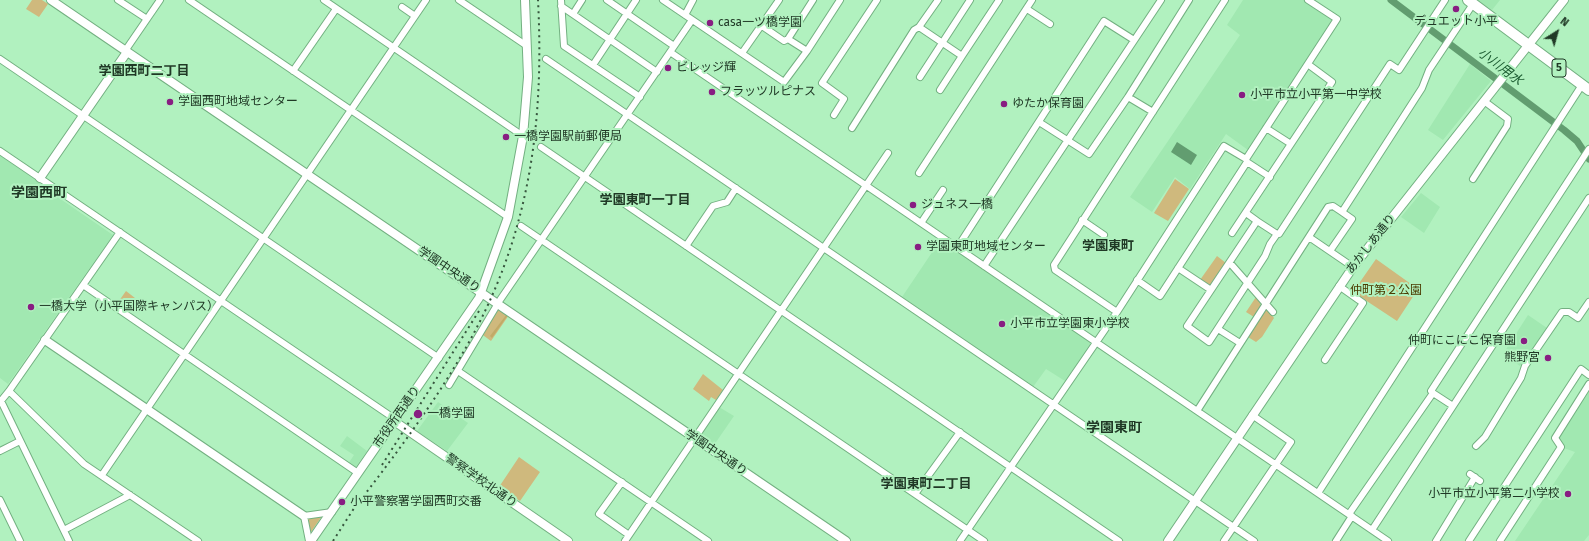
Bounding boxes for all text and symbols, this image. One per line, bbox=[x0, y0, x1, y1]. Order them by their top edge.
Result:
marker: デュエット小平 bbox=[1451, 4, 1461, 14]
north arrow bbox=[1537, 12, 1577, 52]
place label: デュエット小平 bbox=[1414, 15, 1498, 29]
text: N bbox=[1558, 15, 1571, 29]
place label: casa一ツ橋学園 bbox=[718, 16, 802, 30]
marker: casa一ツ橋学園 bbox=[705, 18, 715, 28]
water label: 小川用水 bbox=[1475, 45, 1525, 89]
road number: 5 bbox=[1552, 59, 1566, 77]
place label: ビレッジ輝 bbox=[676, 61, 736, 75]
district label: 学園西町二丁目 bbox=[99, 63, 189, 79]
marker: ビレッジ輝 bbox=[663, 63, 673, 73]
place label: フラッツルピナス bbox=[720, 85, 816, 99]
marker: フラッツルピナス bbox=[707, 87, 717, 97]
place label: 小平市立小平第一中学校 bbox=[1250, 88, 1382, 102]
marker: 小平市立小平第一中学校 bbox=[1237, 90, 1247, 100]
place label: 学園西町地域センター bbox=[178, 95, 298, 109]
marker: 学園西町地域センター bbox=[165, 97, 175, 107]
place label: ゆたか保育園 bbox=[1012, 97, 1084, 111]
marker: ゆたか保育園 bbox=[999, 99, 1009, 109]
place label: 一橋学園駅前郵便局 bbox=[514, 130, 622, 144]
marker: 一橋学園駅前郵便局 bbox=[501, 132, 511, 142]
district label: 学園西町 bbox=[11, 185, 67, 201]
district label: 学園東町一丁目 bbox=[600, 192, 690, 208]
place label: ジュネス一橋 bbox=[921, 198, 993, 212]
marker: ジュネス一橋 bbox=[908, 200, 918, 210]
street label: あかしあ通り bbox=[1343, 211, 1399, 277]
district label: 学園東町 bbox=[1082, 238, 1134, 254]
place label: 学園東町地域センター bbox=[926, 240, 1046, 254]
marker: 学園東町地域センター bbox=[913, 242, 923, 252]
street label: 学園中央通り bbox=[415, 244, 483, 296]
park label: 仲町第２公園 bbox=[1350, 284, 1422, 298]
place label: 一橋大学（小平国際キャンパス） bbox=[39, 300, 219, 314]
marker: 一橋大学（小平国際キャンパス） bbox=[26, 302, 36, 312]
place label: 小平市立学園東小学校 bbox=[1010, 317, 1130, 331]
marker: 小平市立学園東小学校 bbox=[997, 319, 1007, 329]
place label: 仲町にこにこ保育園 bbox=[1408, 334, 1516, 348]
marker: 仲町にこにこ保育園 bbox=[1519, 336, 1529, 346]
place label: 熊野宮 bbox=[1504, 351, 1540, 365]
marker: 熊野宮 bbox=[1543, 353, 1553, 363]
street label: 市役所西通り bbox=[370, 383, 424, 451]
place label: 一橋学園 bbox=[427, 407, 475, 421]
marker: 一橋学園 bbox=[412, 408, 424, 420]
district label: 学園東町 bbox=[1086, 420, 1142, 436]
street label: 学園中央通り bbox=[682, 427, 750, 479]
street label: 警察学校北通り bbox=[442, 451, 520, 511]
district label: 学園東町二丁目 bbox=[881, 476, 971, 492]
place label: 小平市立小平第二小学校 bbox=[1428, 487, 1560, 501]
marker: 小平市立小平第二小学校 bbox=[1563, 489, 1573, 499]
place label: 小平警察署学園西町交番 bbox=[350, 495, 482, 509]
marker: 小平警察署学園西町交番 bbox=[337, 497, 347, 507]

